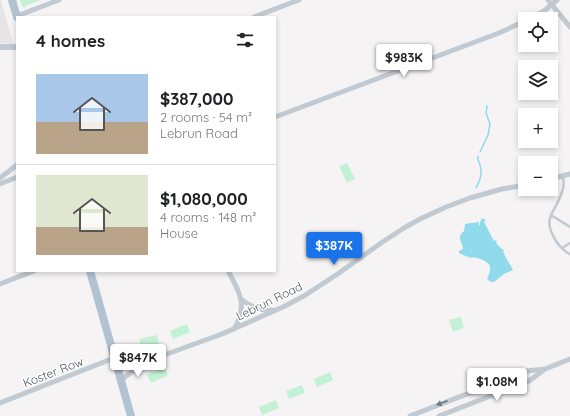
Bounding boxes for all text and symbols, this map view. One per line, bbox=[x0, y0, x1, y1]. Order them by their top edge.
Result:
map controls bbox=[518, 12, 558, 196]
button: locate bbox=[518, 12, 558, 52]
icon: filters bbox=[234, 29, 256, 51]
text: 4 homes bbox=[36, 30, 105, 51]
pin: $983K bbox=[376, 44, 432, 78]
text: $983K bbox=[385, 49, 423, 65]
button: layers bbox=[518, 60, 558, 100]
text: $387,000 bbox=[160, 88, 233, 109]
icon: home bbox=[68, 90, 116, 138]
button: + bbox=[518, 108, 558, 148]
text: 2 rooms · 54 m² bbox=[160, 109, 252, 125]
text: Lebrun Road bbox=[160, 125, 238, 141]
button: − bbox=[518, 156, 558, 196]
text: $1,080,000 bbox=[160, 188, 248, 209]
icon: home bbox=[68, 191, 116, 239]
text: 4 rooms · 148 m² bbox=[160, 209, 256, 225]
text: House bbox=[160, 225, 198, 241]
pin: $387K bbox=[306, 232, 362, 266]
text: $387K bbox=[315, 237, 353, 253]
street label: Lebrun Road bbox=[233, 279, 305, 323]
pin: $847K bbox=[110, 344, 166, 378]
text: $847K bbox=[119, 349, 157, 365]
street label: Koster Row bbox=[21, 354, 85, 390]
pin: $1.08M bbox=[464, 368, 530, 402]
text: $1.08M bbox=[476, 373, 518, 389]
one-way arrow bbox=[436, 401, 448, 407]

